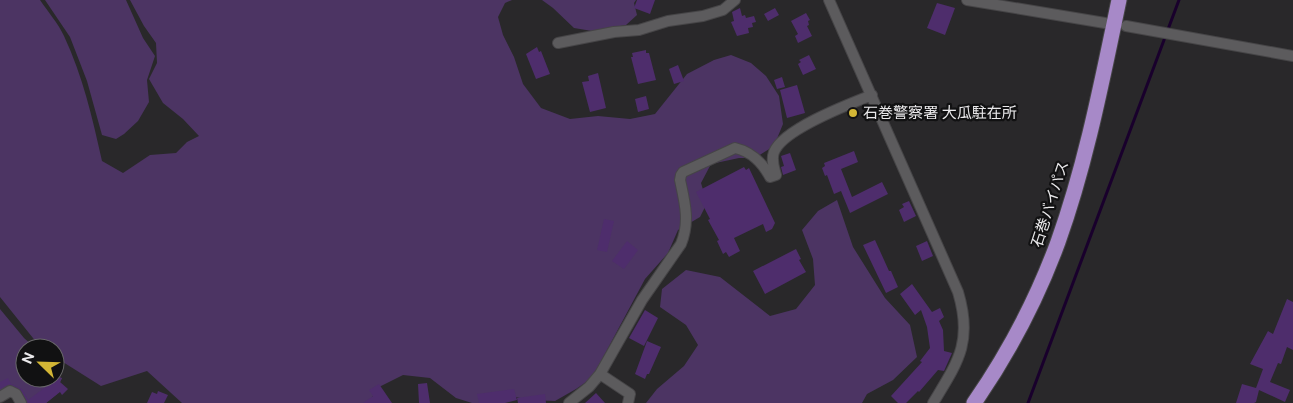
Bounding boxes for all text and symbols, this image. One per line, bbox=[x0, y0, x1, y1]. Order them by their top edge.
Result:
place label: 石巻警察署 大瓜駐在所 bbox=[863, 104, 1017, 121]
marker: 石巻警察署 大瓜駐在所 bbox=[847, 107, 859, 119]
street label: 石巻バイパス bbox=[1028, 159, 1071, 249]
north arrow bbox=[15, 338, 65, 388]
text: N bbox=[19, 350, 38, 366]

